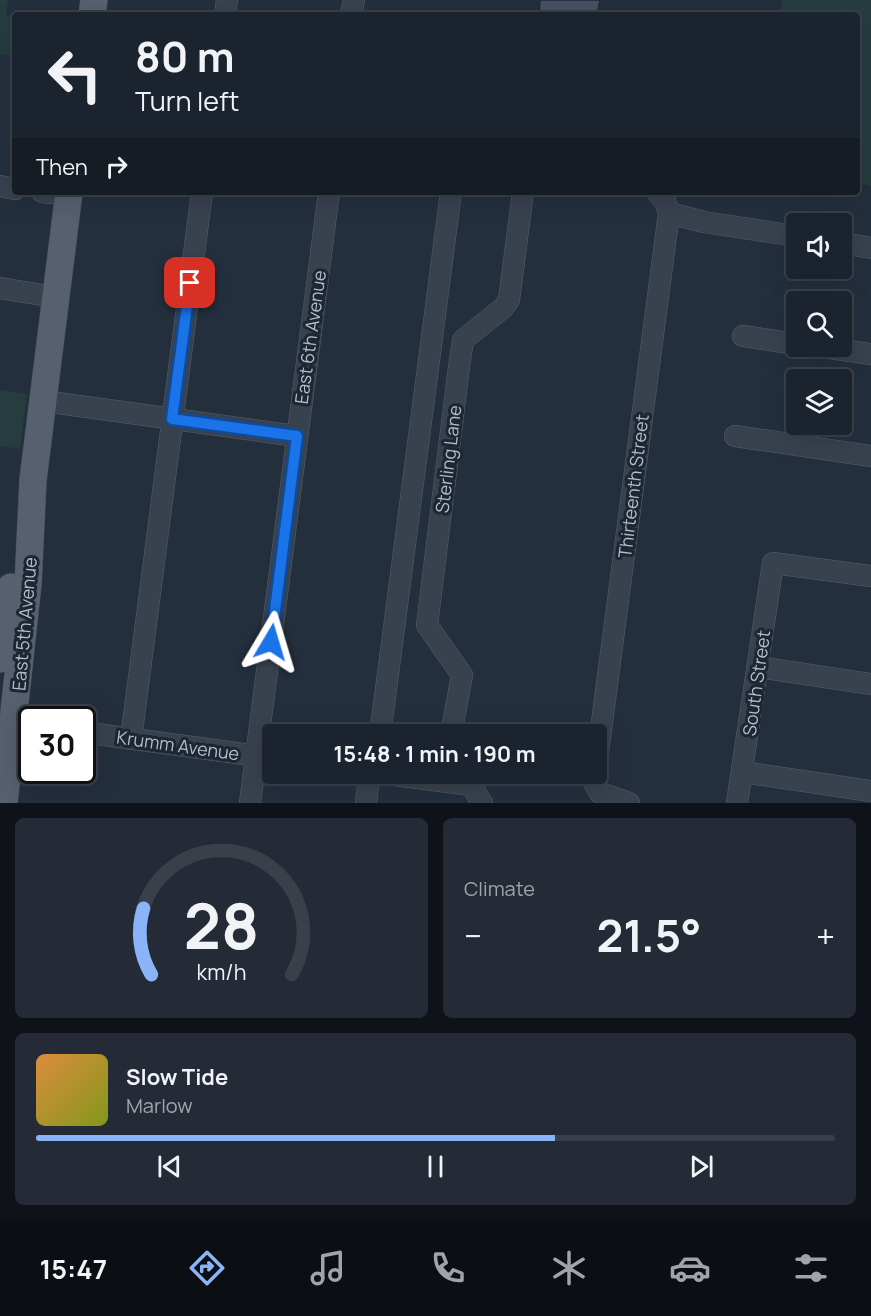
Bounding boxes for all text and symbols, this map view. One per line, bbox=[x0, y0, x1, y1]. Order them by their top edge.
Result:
text: 80 m bbox=[135, 27, 235, 85]
icon: left bbox=[36, 36, 114, 114]
text: Turn left bbox=[135, 82, 239, 119]
icon: right bbox=[100, 150, 133, 183]
text: Then bbox=[36, 152, 88, 182]
map controls bbox=[786, 213, 852, 435]
button: sound bbox=[786, 213, 852, 279]
pin bbox=[164, 257, 215, 308]
icon: arrive bbox=[173, 266, 206, 299]
street label: East 6th Avenue bbox=[289, 269, 331, 405]
button: search bbox=[786, 291, 852, 357]
button: layers bbox=[786, 369, 852, 435]
street label: Sterling Lane bbox=[429, 404, 467, 514]
street label: Thirteenth Street bbox=[612, 413, 654, 559]
street label: East 5th Avenue bbox=[6, 556, 42, 692]
position arrow bbox=[239, 610, 303, 674]
street label: South Street bbox=[737, 628, 775, 738]
speed limit sign: 30 bbox=[18, 706, 96, 784]
street label: Krumm Avenue bbox=[115, 725, 241, 765]
text: 15:48 · 1 min · 190 m bbox=[334, 739, 535, 769]
text: Climate bbox=[464, 875, 535, 902]
text: 28 bbox=[184, 882, 259, 968]
text: 21.5° bbox=[596, 904, 701, 966]
text: − bbox=[464, 913, 482, 958]
text: + bbox=[816, 913, 835, 958]
text: km/h bbox=[197, 957, 246, 986]
text: Slow Tide bbox=[126, 1062, 228, 1092]
text: Marlow bbox=[126, 1092, 193, 1119]
icon: previous bbox=[153, 1150, 186, 1183]
icon: pause bbox=[419, 1150, 452, 1183]
icon: next bbox=[685, 1150, 718, 1183]
icon: directions bbox=[186, 1247, 228, 1289]
icon: music bbox=[307, 1247, 349, 1289]
icon: phone bbox=[427, 1247, 469, 1289]
icon: climate bbox=[548, 1247, 590, 1289]
icon: car bbox=[669, 1247, 711, 1289]
icon: filters bbox=[790, 1247, 832, 1289]
text: 15:47 bbox=[39, 1250, 107, 1287]

